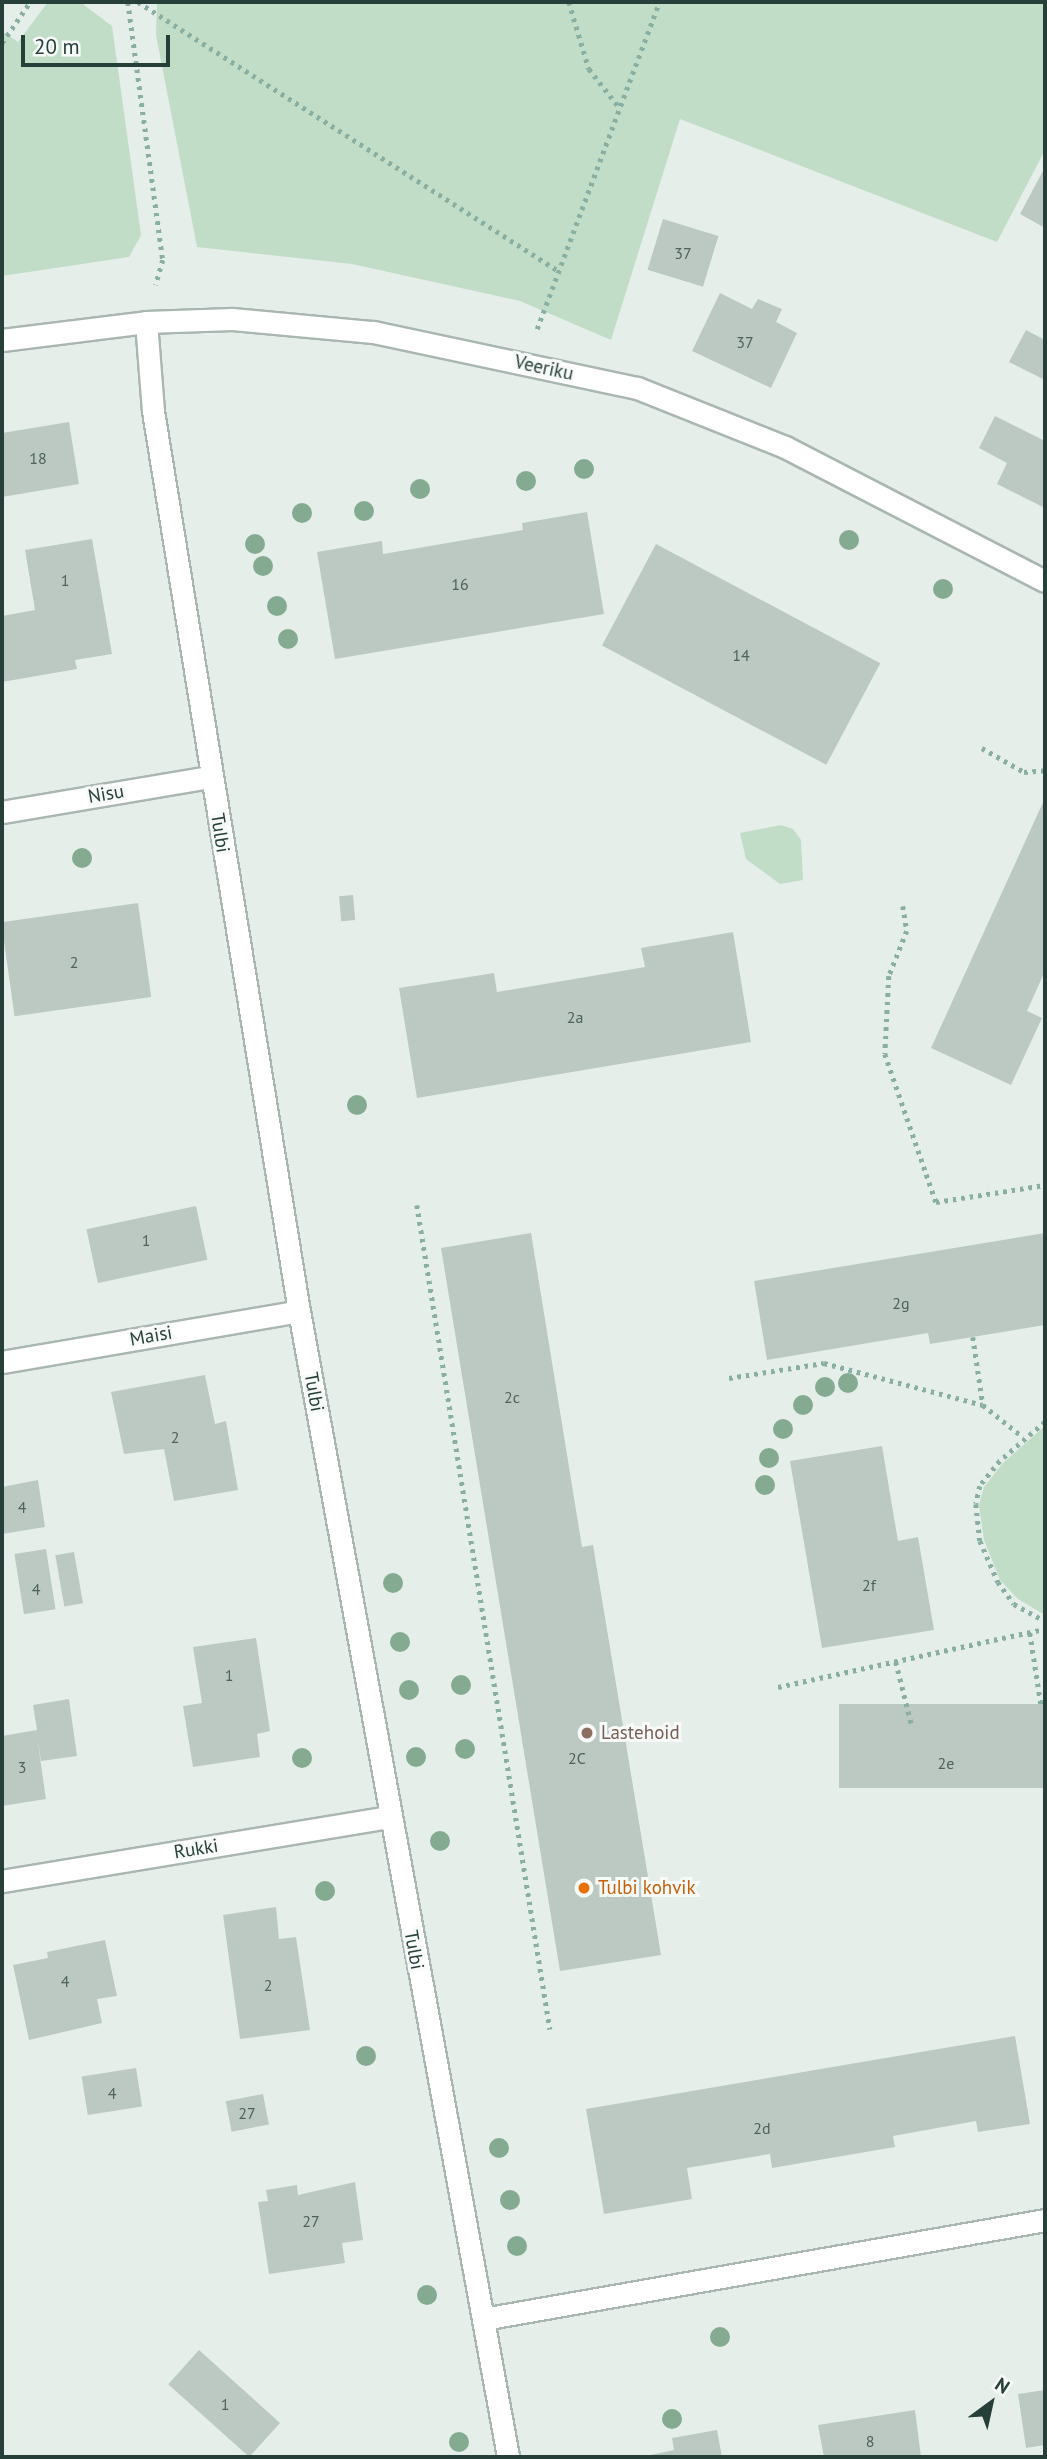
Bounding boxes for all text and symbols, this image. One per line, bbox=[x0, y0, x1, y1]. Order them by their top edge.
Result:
scale bar bbox=[24, 21, 173, 65]
text: 20 m bbox=[34, 33, 80, 60]
house number: 37 bbox=[674, 243, 692, 263]
house number: 37 bbox=[736, 332, 754, 352]
street label: Veeriku bbox=[512, 351, 576, 385]
house number: 18 bbox=[29, 448, 47, 468]
house number: 1 bbox=[61, 570, 69, 590]
house number: 16 bbox=[451, 574, 469, 594]
house number: 14 bbox=[732, 645, 750, 665]
street label: Nisu bbox=[86, 780, 126, 808]
street label: Tulbi bbox=[206, 812, 234, 854]
house number: 2 bbox=[70, 952, 78, 972]
house number: 2a bbox=[567, 1007, 583, 1027]
house number: 1 bbox=[142, 1230, 150, 1250]
house number: 2g bbox=[892, 1293, 910, 1313]
street label: Maisi bbox=[128, 1321, 174, 1351]
street label: Tulbi bbox=[299, 1370, 329, 1414]
house number: 2c bbox=[504, 1387, 520, 1407]
house number: 2 bbox=[171, 1427, 179, 1447]
house number: 4 bbox=[18, 1497, 26, 1517]
house number: 2f bbox=[862, 1575, 876, 1595]
house number: 4 bbox=[32, 1579, 40, 1599]
house number: 1 bbox=[225, 1665, 233, 1685]
place label: Lastehoid bbox=[601, 1722, 680, 1744]
marker: Lastehoid bbox=[579, 1725, 595, 1741]
house number: 2C bbox=[568, 1748, 586, 1768]
house number: 2e bbox=[938, 1753, 954, 1773]
house number: 3 bbox=[18, 1757, 26, 1777]
street label: Rukki bbox=[172, 1834, 220, 1864]
place label: Tulbi kohvik bbox=[598, 1877, 696, 1899]
marker: Tulbi kohvik bbox=[576, 1880, 592, 1896]
street label: Tulbi bbox=[399, 1928, 429, 1972]
house number: 4 bbox=[61, 1971, 69, 1991]
house number: 2 bbox=[264, 1975, 272, 1995]
house number: 4 bbox=[108, 2083, 116, 2103]
house number: 27 bbox=[238, 2103, 256, 2123]
house number: 2d bbox=[753, 2118, 771, 2138]
house number: 27 bbox=[302, 2211, 320, 2231]
north arrow bbox=[956, 2368, 1026, 2438]
text: N bbox=[991, 2372, 1014, 2399]
house number: 1 bbox=[221, 2394, 229, 2414]
house number: 8 bbox=[866, 2431, 874, 2451]

